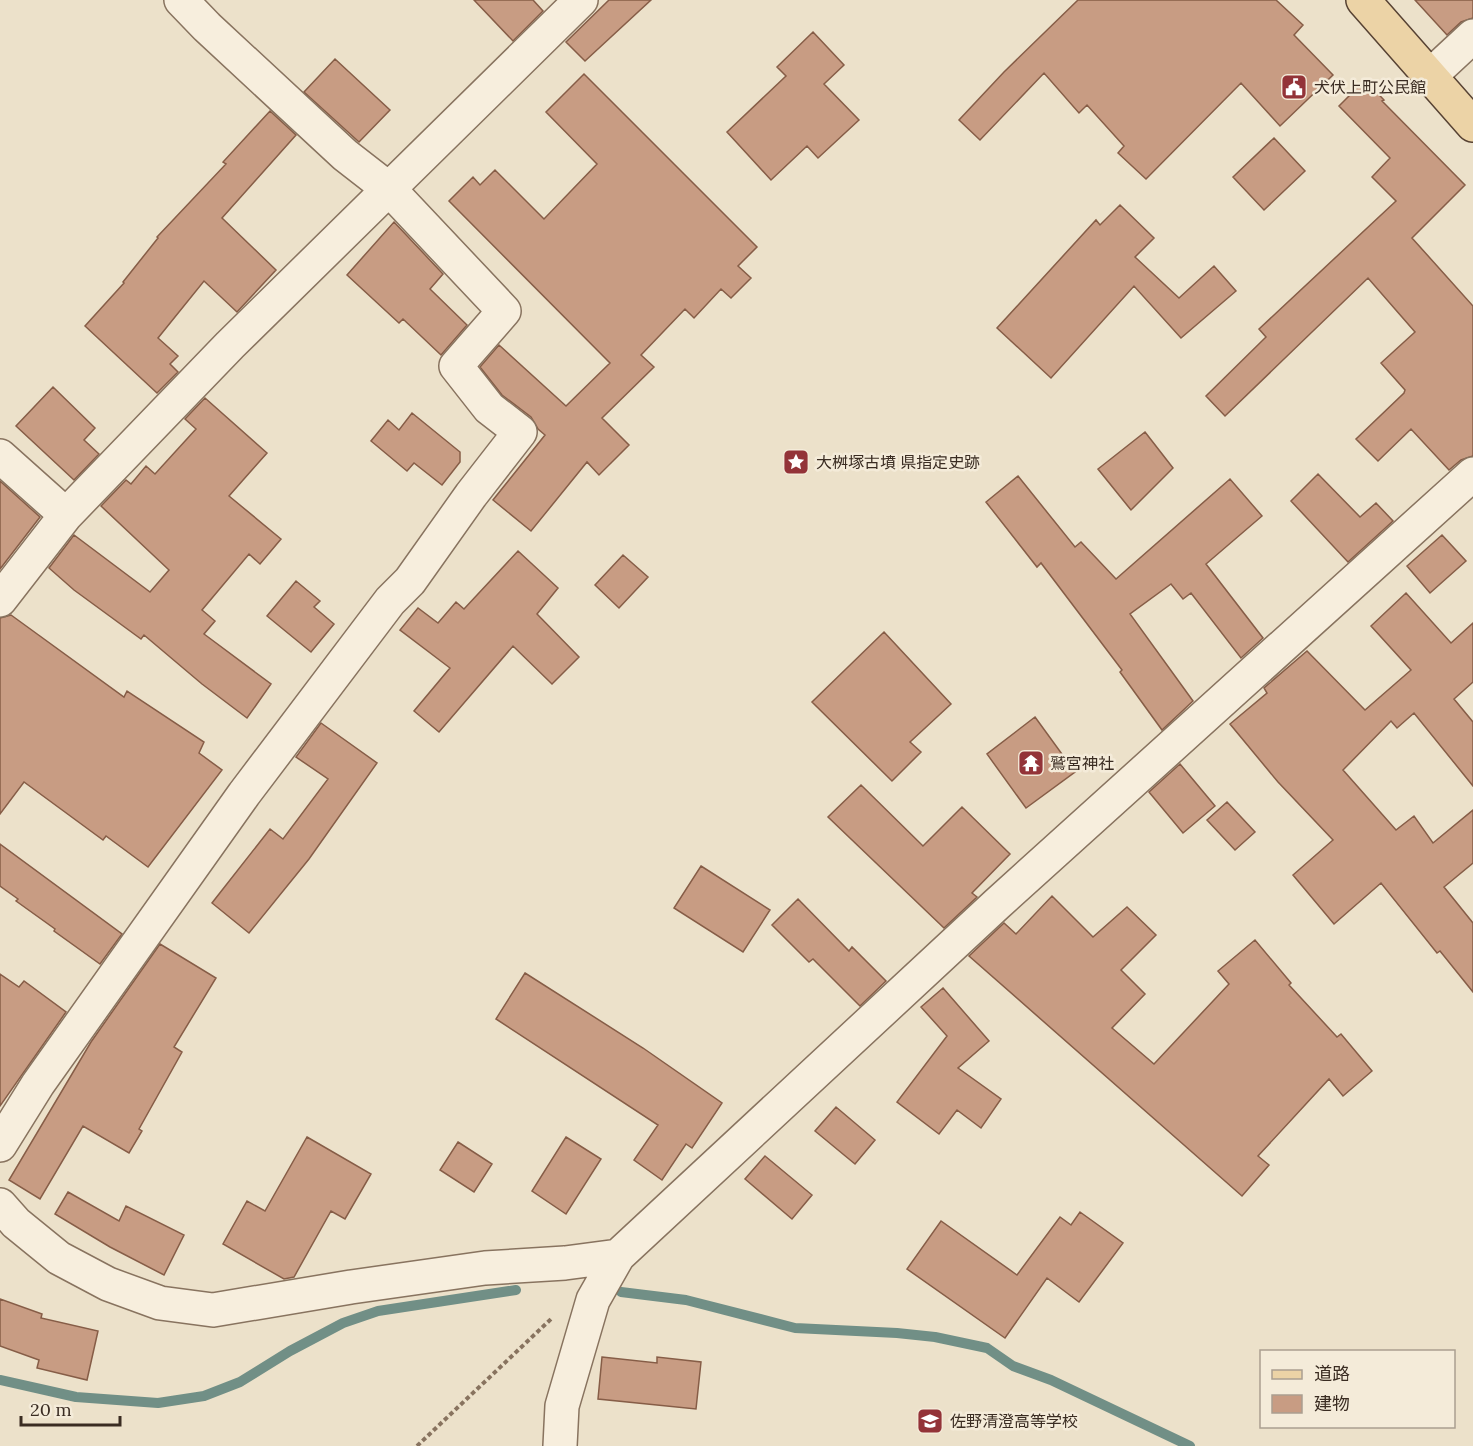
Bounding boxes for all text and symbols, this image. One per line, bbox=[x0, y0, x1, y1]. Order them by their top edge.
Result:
public building icon: 犬伏上町公民館 bbox=[1279, 72, 1309, 102]
place label: 犬伏上町公民館 bbox=[1314, 77, 1426, 97]
place icon: 大桝塚古墳 県指定史跡 bbox=[781, 447, 811, 477]
place label: 大桝塚古墳 県指定史跡 bbox=[816, 452, 980, 472]
temple icon: 鷲宮神社 bbox=[1016, 748, 1046, 778]
place label: 鷲宮神社 bbox=[1050, 753, 1114, 773]
legend bbox=[1260, 1350, 1455, 1428]
text: 道路 bbox=[1314, 1362, 1350, 1385]
scale bar bbox=[21, 1389, 120, 1427]
text: 建物 bbox=[1314, 1392, 1350, 1415]
text: 20 m bbox=[30, 1398, 72, 1421]
school or university icon: 佐野清澄高等学校 bbox=[915, 1406, 945, 1436]
place label: 佐野清澄高等学校 bbox=[950, 1411, 1078, 1431]

